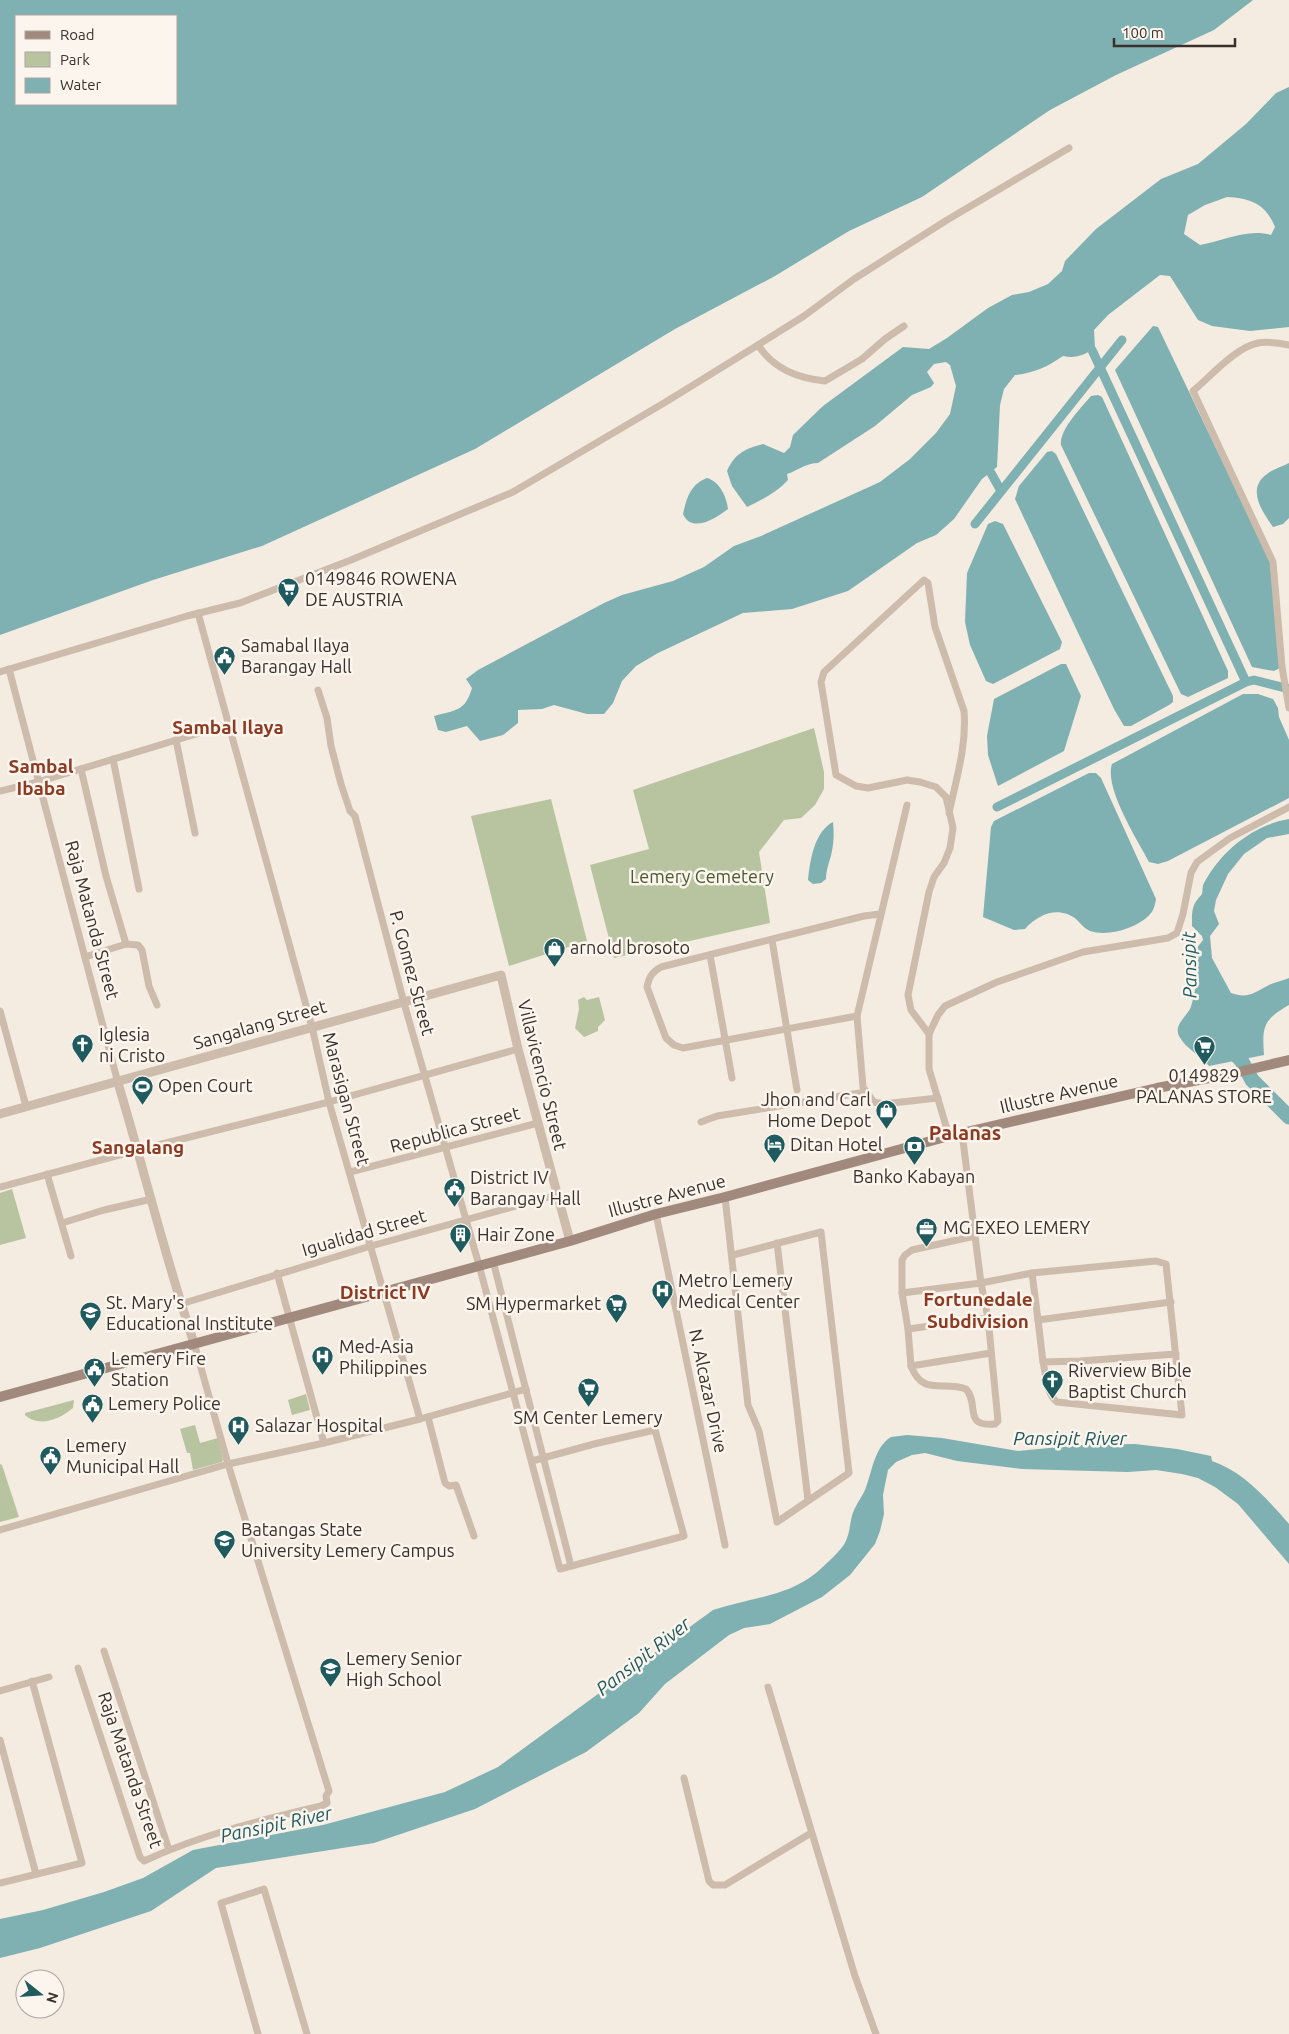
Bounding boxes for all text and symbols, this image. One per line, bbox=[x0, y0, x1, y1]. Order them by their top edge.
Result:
legend bbox=[15, 15, 178, 105]
scale bar bbox=[1114, 15, 1235, 47]
text: 100 m bbox=[1122, 24, 1164, 41]
text: Road bbox=[60, 26, 95, 43]
text: Park bbox=[60, 51, 90, 68]
text: Water bbox=[60, 76, 101, 93]
place label: 0149846 ROWENA DE AUSTRIA bbox=[305, 568, 457, 609]
supermarket icon: 0149846 ROWENA DE AUSTRIA bbox=[277, 577, 301, 608]
place label: Samabal Ilaya Barangay Hall bbox=[241, 635, 352, 676]
public building icon: Samabal Ilaya Barangay Hall bbox=[213, 644, 237, 675]
district label: Sambal Ilaya bbox=[172, 716, 284, 738]
district label: Sambal Ibaba bbox=[8, 755, 74, 799]
street label: Raja Matanda Street bbox=[62, 838, 124, 1001]
park label: Lemery Cemetery bbox=[630, 866, 774, 886]
street label: P. Gomez Street bbox=[387, 908, 439, 1037]
water label: Pansipit bbox=[1177, 931, 1201, 999]
shop icon: arnold brosoto bbox=[542, 936, 566, 967]
place label: arnold brosoto bbox=[570, 937, 690, 957]
street label: Sangalang Street bbox=[191, 995, 329, 1053]
street label: Villavicencio Street bbox=[515, 997, 571, 1152]
place label: Iglesia ni Cristo bbox=[99, 1024, 165, 1065]
street label: Marasigan Street bbox=[320, 1030, 374, 1168]
church icon: Iglesia ni Cristo bbox=[71, 1033, 95, 1064]
supermarket icon: 0149829 PALANAS STORE bbox=[1192, 1034, 1216, 1065]
place label: 0149829 PALANAS STORE bbox=[1136, 1065, 1272, 1106]
street label: Illustre Avenue bbox=[998, 1070, 1120, 1116]
sports icon: Open Court bbox=[130, 1074, 154, 1105]
place label: Open Court bbox=[158, 1075, 253, 1095]
place label: Jhon and Carl Home Depot bbox=[761, 1089, 871, 1130]
shop icon: Jhon and Carl Home Depot bbox=[875, 1098, 899, 1129]
street label: Republica Street bbox=[388, 1102, 522, 1156]
district label: Palanas bbox=[929, 1121, 1001, 1144]
hotel icon: Ditan Hotel bbox=[762, 1133, 786, 1164]
place label: Ditan Hotel bbox=[790, 1134, 883, 1154]
bank icon: Banko Kabayan bbox=[902, 1135, 926, 1166]
district label: Sangalang bbox=[92, 1136, 184, 1158]
place label: Banko Kabayan bbox=[853, 1166, 975, 1186]
place label: District IV Barangay Hall bbox=[470, 1167, 581, 1208]
street label: Illustre Avenue bbox=[606, 1170, 728, 1220]
public building icon: District IV Barangay Hall bbox=[442, 1176, 466, 1207]
street label: Igualidad Street bbox=[299, 1205, 428, 1259]
office icon: MG EXEO LEMERY bbox=[915, 1216, 939, 1247]
place label: MG EXEO LEMERY bbox=[943, 1217, 1091, 1237]
building icon: Hair Zone bbox=[449, 1223, 473, 1254]
place label: Hair Zone bbox=[477, 1224, 555, 1244]
place label: Metro Lemery Medical Center bbox=[678, 1270, 800, 1311]
hospital icon: Metro Lemery Medical Center bbox=[650, 1279, 674, 1310]
district label: District IV bbox=[340, 1281, 431, 1303]
district label: Fortunedale Subdivision bbox=[923, 1288, 1033, 1332]
place label: St. Mary's Educational Institute bbox=[106, 1292, 273, 1333]
supermarket icon: SM Hypermarket bbox=[605, 1292, 629, 1323]
place label: SM Hypermarket bbox=[466, 1293, 601, 1313]
school or university icon: St. Mary's Educational Institute bbox=[78, 1301, 102, 1332]
street label: N. Alcazar Drive bbox=[686, 1327, 732, 1455]
place label: Med-Asia Philippines bbox=[339, 1336, 427, 1377]
hospital icon: Med-Asia Philippines bbox=[311, 1345, 335, 1376]
place label: Lemery Fire Station bbox=[111, 1348, 206, 1389]
public building icon: Lemery Fire Station bbox=[83, 1357, 107, 1388]
place label: Riverview Bible Baptist Church bbox=[1068, 1360, 1192, 1401]
church icon: Riverview Bible Baptist Church bbox=[1040, 1369, 1064, 1400]
supermarket icon: SM Center Lemery bbox=[576, 1376, 600, 1407]
public building icon: Lemery Police bbox=[80, 1392, 104, 1423]
place label: Lemery Police bbox=[108, 1393, 221, 1413]
place label: SM Center Lemery bbox=[514, 1407, 663, 1427]
hospital icon: Salazar Hospital bbox=[227, 1414, 251, 1445]
place label: Salazar Hospital bbox=[255, 1415, 383, 1435]
water label: Pansipit River bbox=[1013, 1427, 1128, 1449]
place label: Lemery Municipal Hall bbox=[66, 1435, 179, 1476]
public building icon: Lemery Municipal Hall bbox=[38, 1444, 62, 1475]
place label: Batangas State University Lemery Campus bbox=[241, 1519, 455, 1560]
school or university icon: Batangas State University Lemery Campus bbox=[213, 1528, 237, 1559]
water label: Pansipit River bbox=[591, 1612, 695, 1700]
place label: Lemery Senior High School bbox=[346, 1648, 462, 1689]
school or university icon: Lemery Senior High School bbox=[318, 1657, 342, 1688]
street label: Raja Matanda Street bbox=[95, 1689, 167, 1850]
water label: Pansipit River bbox=[218, 1801, 335, 1847]
north arrow bbox=[15, 1969, 65, 2019]
text: N bbox=[43, 1990, 62, 2005]

